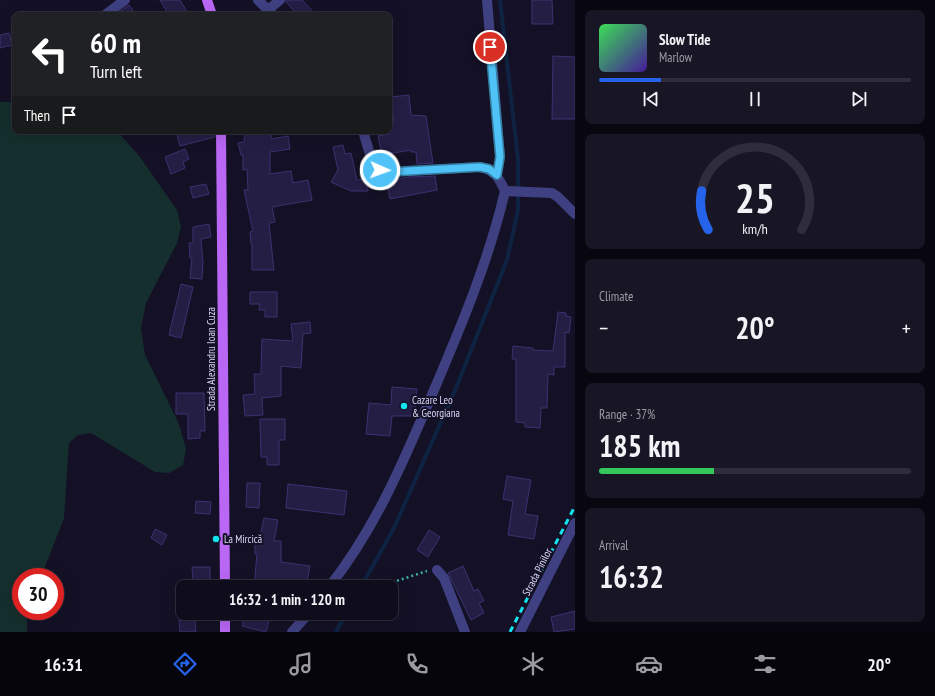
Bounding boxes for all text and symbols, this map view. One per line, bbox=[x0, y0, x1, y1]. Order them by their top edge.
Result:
text: 60 m bbox=[90, 24, 141, 61]
icon: left bbox=[24, 28, 76, 80]
pin bbox=[473, 30, 507, 64]
text: Slow Tide bbox=[659, 30, 711, 49]
icon: arrive bbox=[479, 36, 501, 58]
text: Marlow bbox=[659, 49, 692, 66]
text: Turn left bbox=[90, 60, 142, 83]
icon: previous bbox=[640, 88, 662, 110]
icon: pause bbox=[744, 88, 766, 110]
icon: next bbox=[848, 88, 870, 110]
icon: arrive bbox=[58, 104, 80, 126]
text: Then bbox=[24, 106, 50, 125]
position arrow bbox=[359, 149, 401, 191]
text: 25 bbox=[735, 170, 775, 223]
text: km/h bbox=[742, 218, 768, 237]
text: Climate bbox=[599, 288, 633, 305]
street label: Strada Alexandru Ioan Cuza bbox=[204, 307, 218, 411]
text: 20° bbox=[735, 308, 775, 347]
text: − bbox=[599, 314, 608, 342]
text: + bbox=[902, 314, 911, 342]
place label: Cazare Leo & Georgiana bbox=[412, 393, 460, 420]
marker: Cazare Leo & Georgiana bbox=[399, 401, 409, 411]
text: Range · 37% bbox=[599, 406, 655, 423]
text: 185 km bbox=[599, 426, 680, 465]
place label: La Mircică bbox=[224, 532, 262, 546]
marker: La Mircică bbox=[211, 534, 221, 544]
text: Arrival bbox=[599, 537, 628, 554]
street label: Strada Pinilor bbox=[519, 546, 555, 598]
text: 16:32 bbox=[599, 557, 664, 596]
speed limit sign: 30 bbox=[12, 568, 64, 620]
text: 16:32 · 1 min · 120 m bbox=[229, 590, 345, 609]
icon: directions bbox=[171, 650, 199, 678]
icon: music bbox=[287, 650, 315, 678]
icon: phone bbox=[403, 650, 431, 678]
icon: climate bbox=[519, 650, 547, 678]
icon: car bbox=[635, 650, 663, 678]
icon: filters bbox=[751, 650, 779, 678]
text: 16:31 bbox=[44, 653, 83, 676]
text: 20° bbox=[867, 653, 891, 676]

